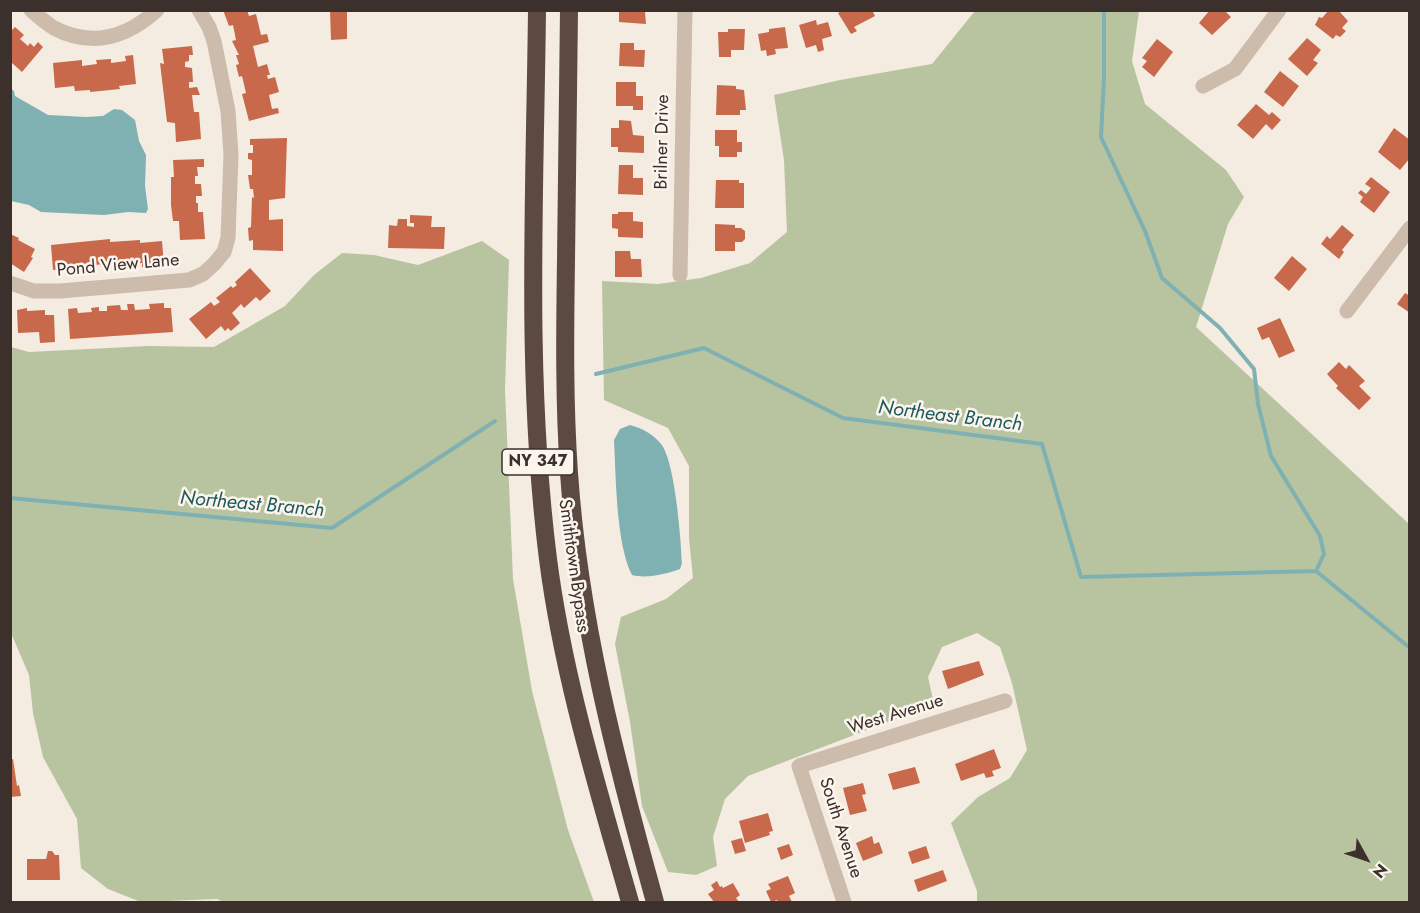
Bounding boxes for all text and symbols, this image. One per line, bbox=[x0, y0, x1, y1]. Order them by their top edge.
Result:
street label: Brilner Drive bbox=[651, 94, 675, 190]
street label: Pond View Lane bbox=[56, 250, 180, 282]
water label: Northeast Branch bbox=[877, 396, 1023, 438]
road number: NY 347 bbox=[502, 449, 574, 475]
water label: Northeast Branch bbox=[179, 487, 325, 523]
street label: Smithtown Bypass bbox=[553, 498, 593, 634]
street label: West Avenue bbox=[846, 690, 946, 740]
street label: South Avenue bbox=[814, 775, 866, 881]
north arrow bbox=[1336, 829, 1396, 889]
text: N bbox=[1367, 859, 1393, 883]

